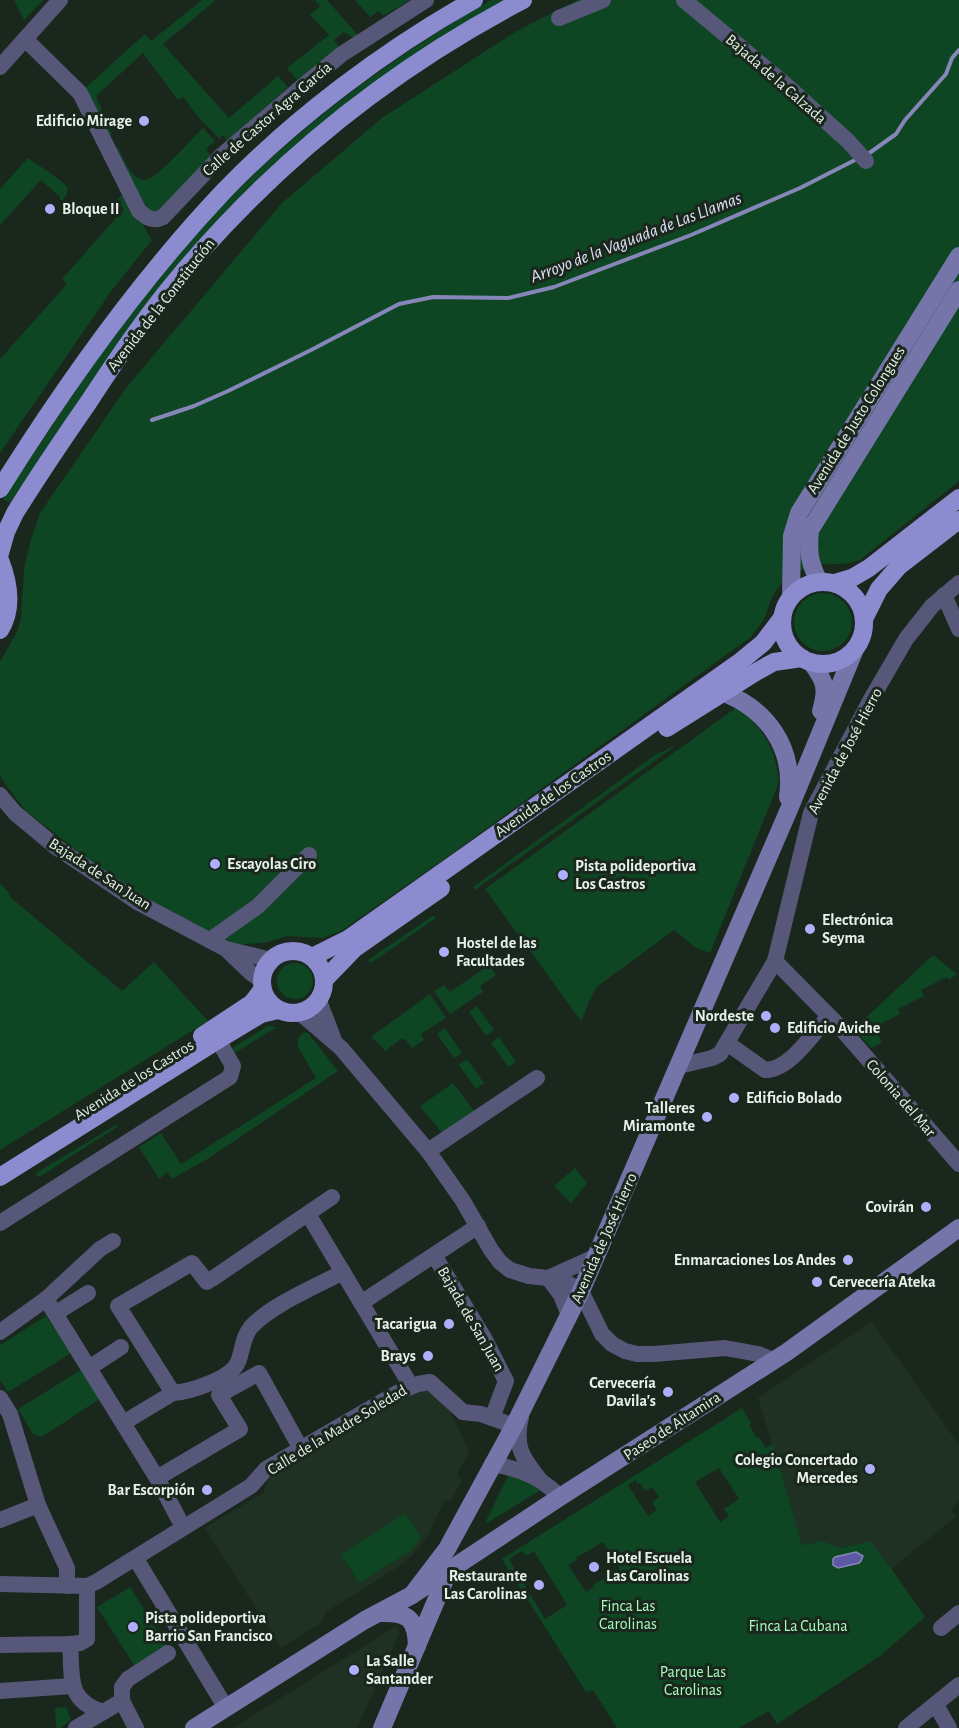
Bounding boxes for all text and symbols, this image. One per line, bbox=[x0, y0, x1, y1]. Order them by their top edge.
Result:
street label: Bajada de la Calzada bbox=[722, 31, 829, 128]
street label: Calle de Castor Agra García bbox=[199, 59, 335, 179]
place label: Edificio Mirage bbox=[36, 113, 132, 129]
marker: Edificio Mirage bbox=[137, 114, 151, 128]
water label: Arroyo de la Vaguada de Las Llamas bbox=[527, 189, 744, 287]
place label: Bloque II bbox=[62, 201, 119, 217]
marker: Bloque II bbox=[43, 202, 57, 216]
street label: Avenida de la Constitución bbox=[104, 236, 218, 374]
street label: Avenida de Justo Colongues bbox=[804, 343, 908, 497]
street label: Avenida de José Hierro bbox=[805, 685, 885, 817]
street label: Avenida de los Castros bbox=[492, 748, 614, 840]
street label: Bajada de San Juan bbox=[46, 835, 154, 914]
place label: Escayolas Ciro bbox=[227, 856, 316, 873]
marker: Escayolas Ciro bbox=[208, 857, 222, 871]
place label: Pista polideportiva Los Castros bbox=[575, 858, 696, 892]
marker: Pista polideportiva Los Castros bbox=[556, 868, 570, 882]
place label: Electrónica Seyma bbox=[822, 912, 894, 947]
marker: Electrónica Seyma bbox=[803, 922, 817, 936]
place label: Hostel de las Facultades bbox=[456, 935, 537, 969]
marker: Hostel de las Facultades bbox=[437, 945, 451, 959]
place label: Nordeste bbox=[695, 1008, 754, 1024]
marker: Nordeste bbox=[759, 1009, 773, 1023]
place label: Edificio Aviche bbox=[787, 1020, 881, 1036]
marker: Edificio Aviche bbox=[768, 1021, 782, 1035]
street label: Avenida de los Castros bbox=[71, 1037, 197, 1123]
street label: Colonia del Mar bbox=[863, 1056, 939, 1140]
place label: Edificio Bolado bbox=[746, 1090, 842, 1106]
marker: Edificio Bolado bbox=[727, 1091, 741, 1105]
place label: Talleres Miramonte bbox=[623, 1100, 695, 1134]
marker: Talleres Miramonte bbox=[700, 1110, 714, 1124]
street label: Avenida de José Hierro bbox=[568, 1170, 640, 1305]
place label: Covirán bbox=[866, 1199, 914, 1215]
marker: Covirán bbox=[919, 1200, 933, 1214]
place label: Enmarcaciones Los Andes bbox=[674, 1252, 836, 1268]
marker: Enmarcaciones Los Andes bbox=[841, 1253, 855, 1267]
street label: Bajada de San Juan bbox=[434, 1264, 507, 1375]
place label: Cervecería Ateka bbox=[829, 1274, 936, 1290]
marker: Cervecería Ateka bbox=[810, 1275, 824, 1289]
place label: Tacarigua bbox=[375, 1316, 437, 1332]
marker: Tacarigua bbox=[442, 1317, 456, 1331]
place label: Brays bbox=[381, 1348, 416, 1365]
marker: Brays bbox=[421, 1349, 435, 1363]
place label: Cervecería Davila's bbox=[589, 1375, 656, 1409]
street label: Calle de la Madre Soledad bbox=[264, 1382, 410, 1478]
marker: Cervecería Davila's bbox=[661, 1385, 675, 1399]
street label: Paseo de Altamira bbox=[621, 1389, 723, 1463]
place label: Colegio Concertado Mercedes bbox=[735, 1452, 858, 1486]
marker: Colegio Concertado Mercedes bbox=[863, 1462, 877, 1476]
place label: Bar Escorpión bbox=[108, 1482, 195, 1498]
marker: Bar Escorpión bbox=[200, 1483, 214, 1497]
place label: Hotel Escuela Las Carolinas bbox=[606, 1550, 693, 1584]
marker: Hotel Escuela Las Carolinas bbox=[587, 1560, 601, 1574]
place label: Restaurante Las Carolinas bbox=[444, 1568, 527, 1602]
marker: Restaurante Las Carolinas bbox=[532, 1578, 546, 1592]
park label: Finca Las Carolinas bbox=[599, 1598, 657, 1632]
place label: Pista polideportiva Barrio San Francisco bbox=[145, 1610, 273, 1644]
park label: Finca La Cubana bbox=[748, 1618, 848, 1634]
marker: Pista polideportiva Barrio San Francisco bbox=[126, 1620, 140, 1634]
place label: La Salle Santander bbox=[366, 1653, 433, 1687]
marker: La Salle Santander bbox=[347, 1663, 361, 1677]
park label: Parque Las Carolinas bbox=[660, 1664, 726, 1698]

